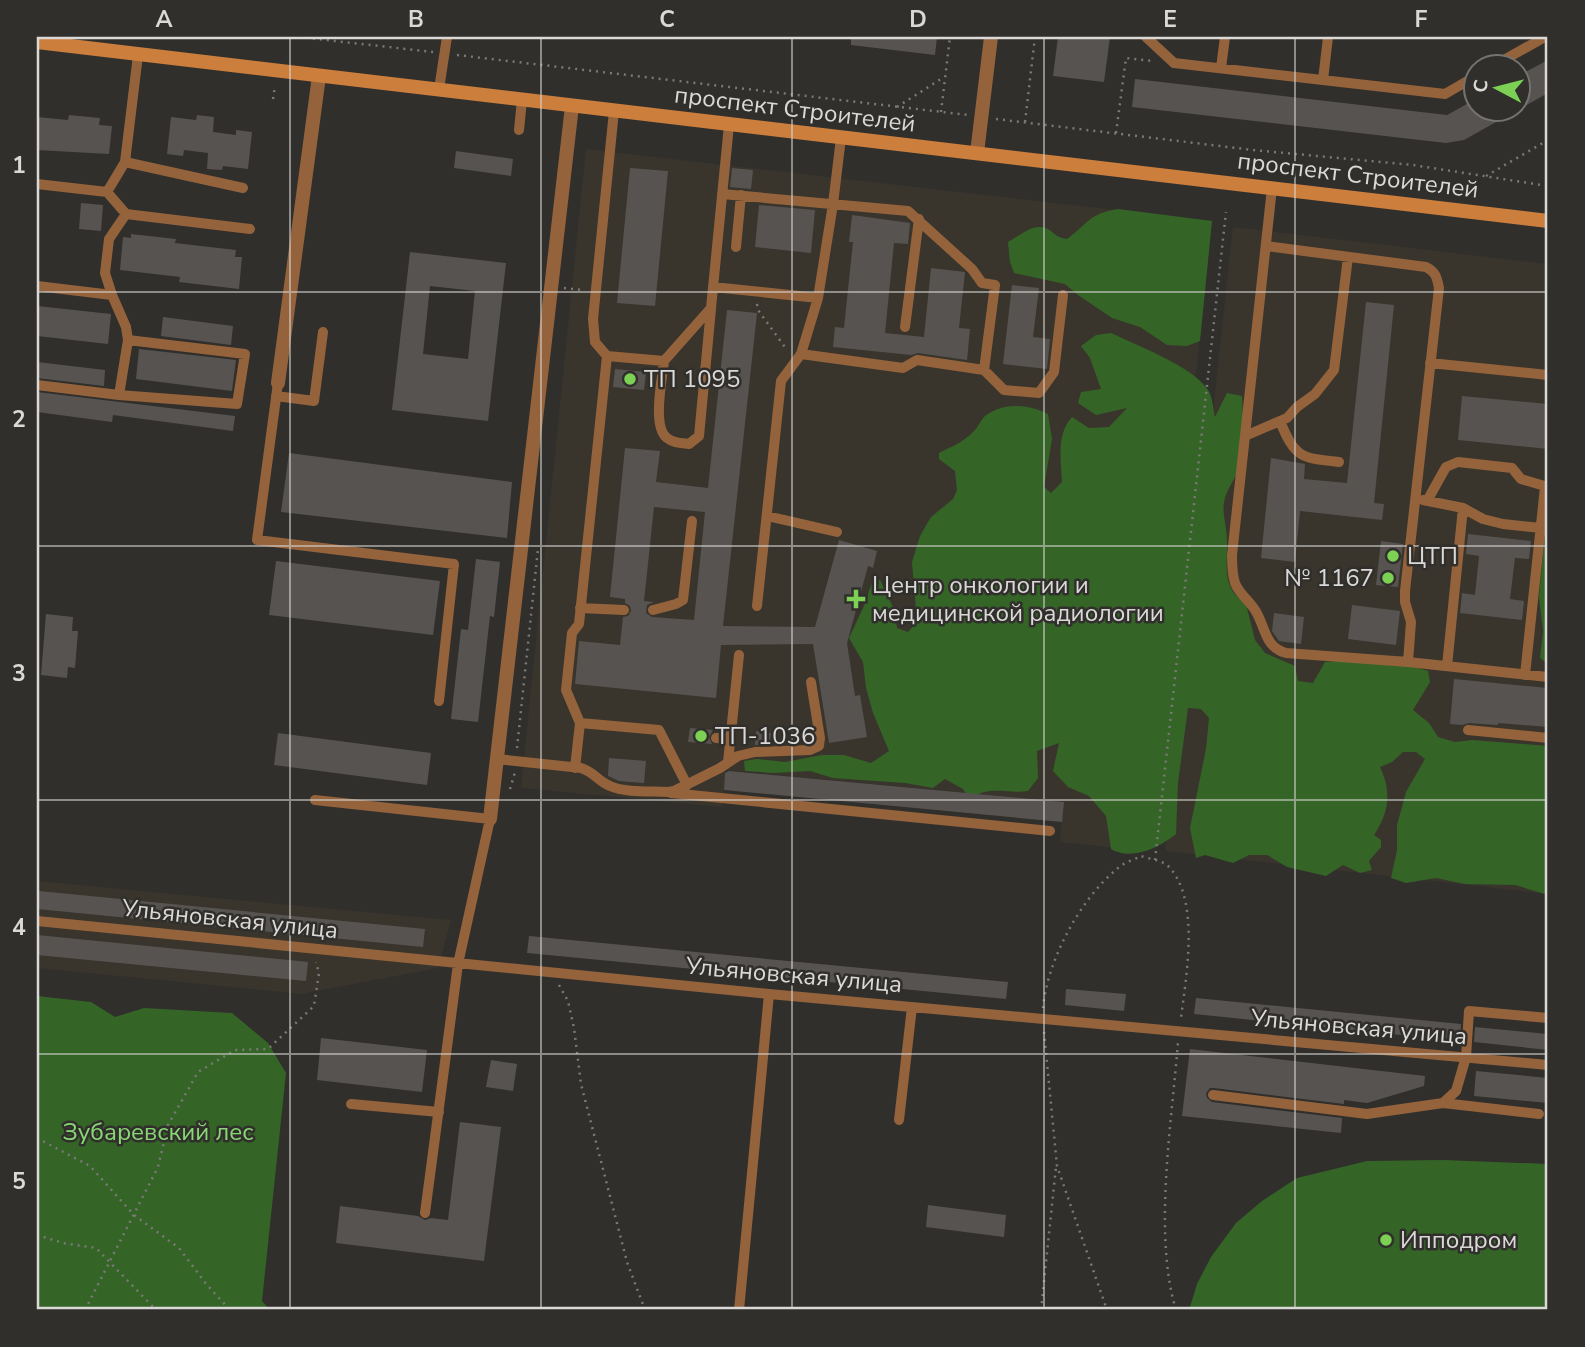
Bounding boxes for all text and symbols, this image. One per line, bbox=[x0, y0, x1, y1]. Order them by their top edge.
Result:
text: A bbox=[155, 4, 173, 35]
text: B bbox=[408, 4, 424, 35]
text: C bbox=[659, 4, 675, 35]
text: D bbox=[909, 4, 927, 35]
text: E bbox=[1163, 4, 1177, 35]
text: F bbox=[1415, 4, 1428, 35]
north arrow bbox=[1462, 52, 1532, 122]
street label: проспект Строителей bbox=[673, 78, 917, 140]
text: С bbox=[1467, 78, 1495, 94]
street label: проспект Строителей bbox=[1236, 144, 1480, 206]
text: 1 bbox=[12, 150, 26, 181]
place label: ТП 1095 bbox=[644, 363, 740, 395]
marker: ТП 1095 bbox=[622, 371, 638, 387]
text: 2 bbox=[12, 404, 26, 435]
place label: ЦТП bbox=[1407, 540, 1458, 572]
marker: ЦТП bbox=[1385, 548, 1401, 564]
place label: № 1167 bbox=[1284, 562, 1374, 594]
place label: Центр онкологии и медицинской радиологии bbox=[872, 569, 1164, 629]
marker: № 1167 bbox=[1380, 570, 1396, 586]
marker: Центр онкологии и медицинской радиологии bbox=[846, 589, 866, 609]
text: 3 bbox=[12, 658, 26, 689]
place label: ТП-1036 bbox=[715, 720, 815, 752]
marker: ТП-1036 bbox=[693, 728, 709, 744]
street label: Ульяновская улица bbox=[119, 892, 340, 946]
text: 4 bbox=[12, 912, 26, 943]
street label: Ульяновская улица bbox=[683, 950, 904, 1000]
street label: Ульяновская улица bbox=[1248, 1002, 1469, 1052]
park label: Зубаревский лес bbox=[62, 1116, 254, 1148]
text: 5 bbox=[12, 1166, 26, 1197]
place label: Ипподром bbox=[1400, 1224, 1517, 1256]
marker: Ипподром bbox=[1378, 1232, 1394, 1248]

